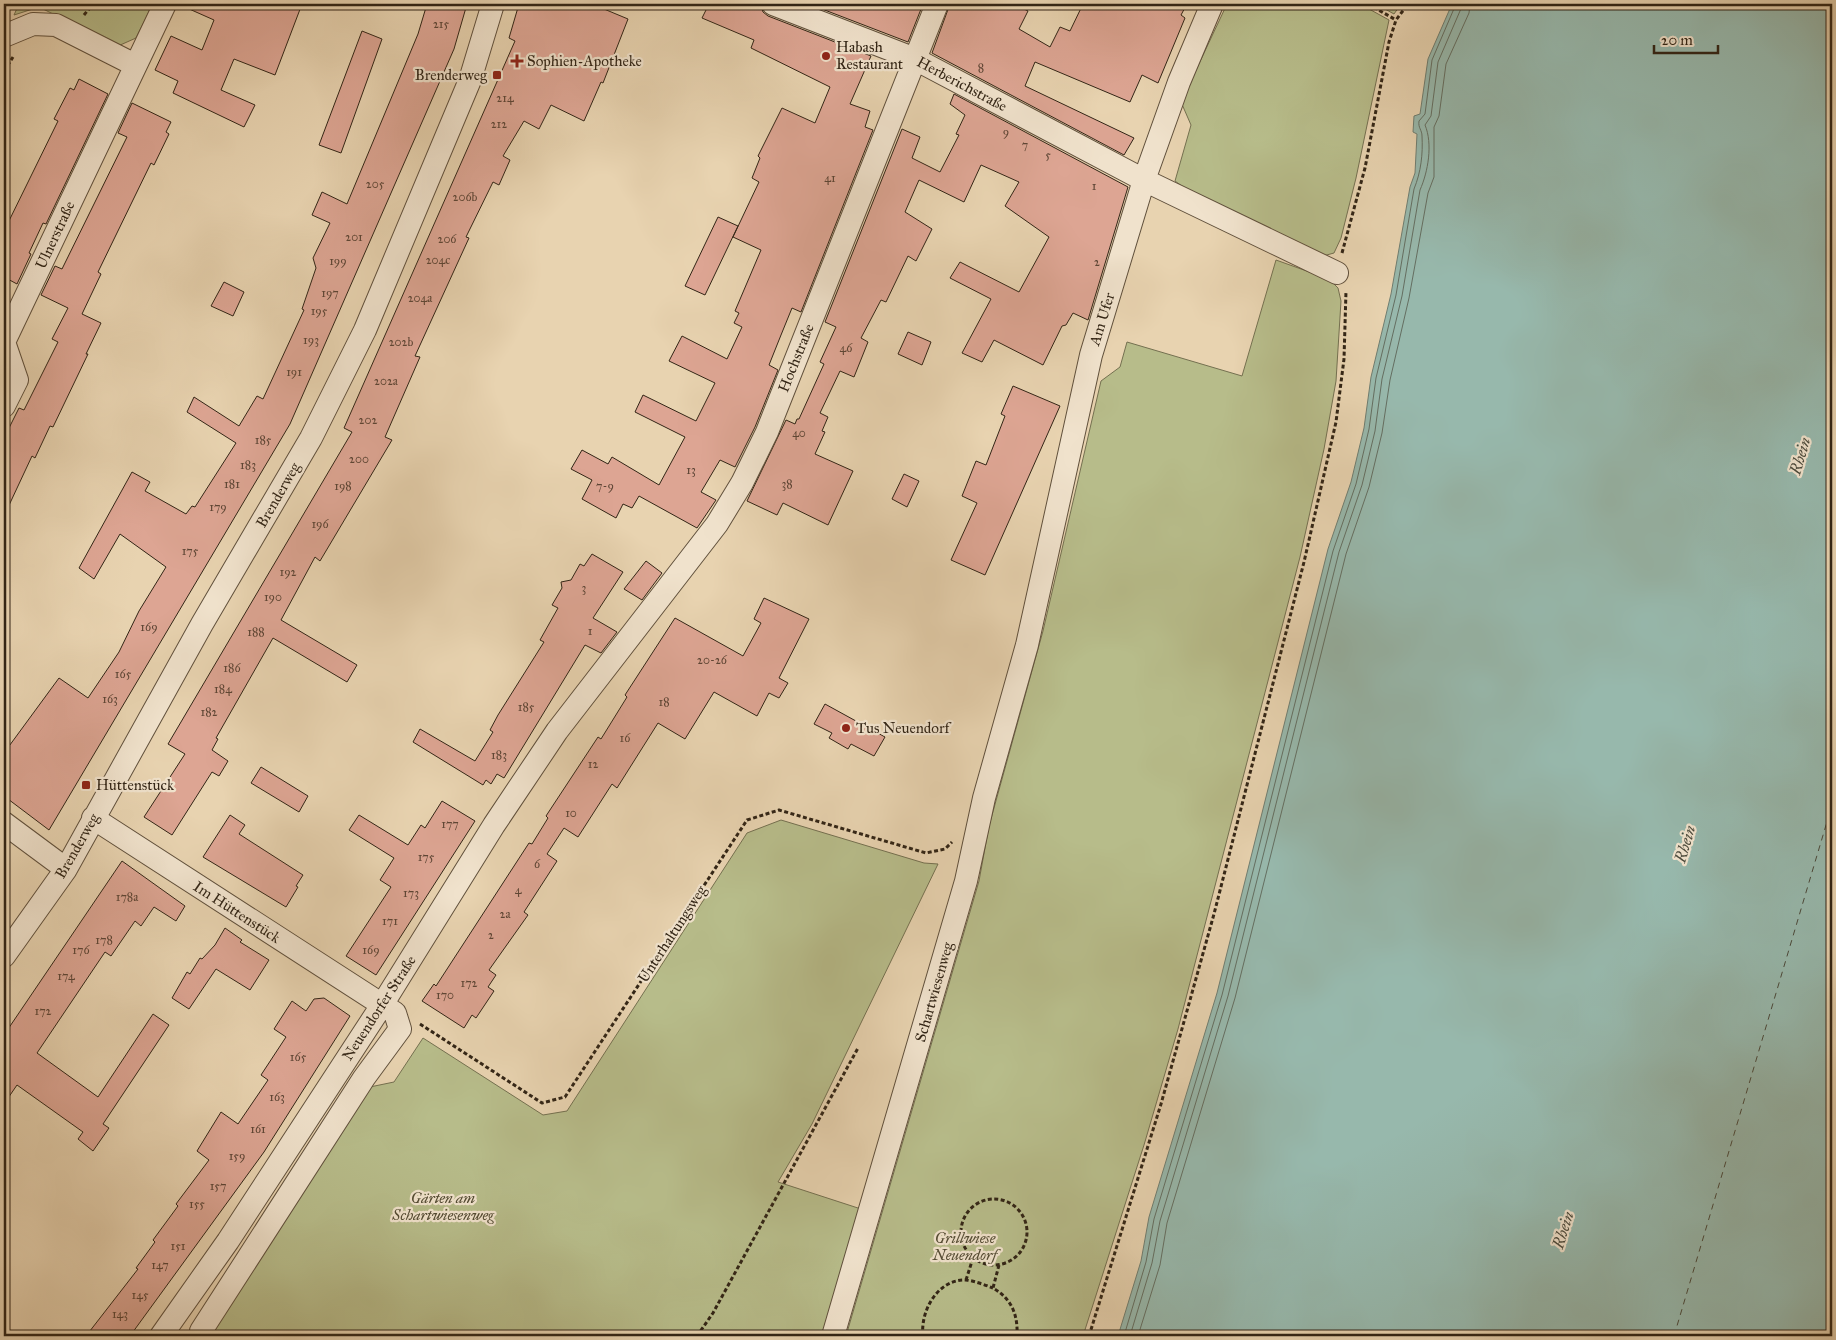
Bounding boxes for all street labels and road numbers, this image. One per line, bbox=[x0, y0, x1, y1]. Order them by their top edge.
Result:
street label: Herberichstraße bbox=[914, 53, 1010, 115]
street label: Ulnerstraße bbox=[31, 198, 79, 272]
street label: Am Ufer bbox=[1085, 290, 1119, 349]
street label: Hochstraße bbox=[774, 321, 818, 395]
street label: Brenderweg bbox=[252, 458, 304, 531]
street label: Brenderweg bbox=[51, 809, 103, 882]
street label: Im Hüttenstück bbox=[190, 877, 284, 947]
street label: Unterhaltungsweg bbox=[634, 881, 711, 986]
street label: Schartwiesenweg bbox=[911, 939, 957, 1044]
street label: Neuendorfer Straße bbox=[338, 952, 420, 1064]

